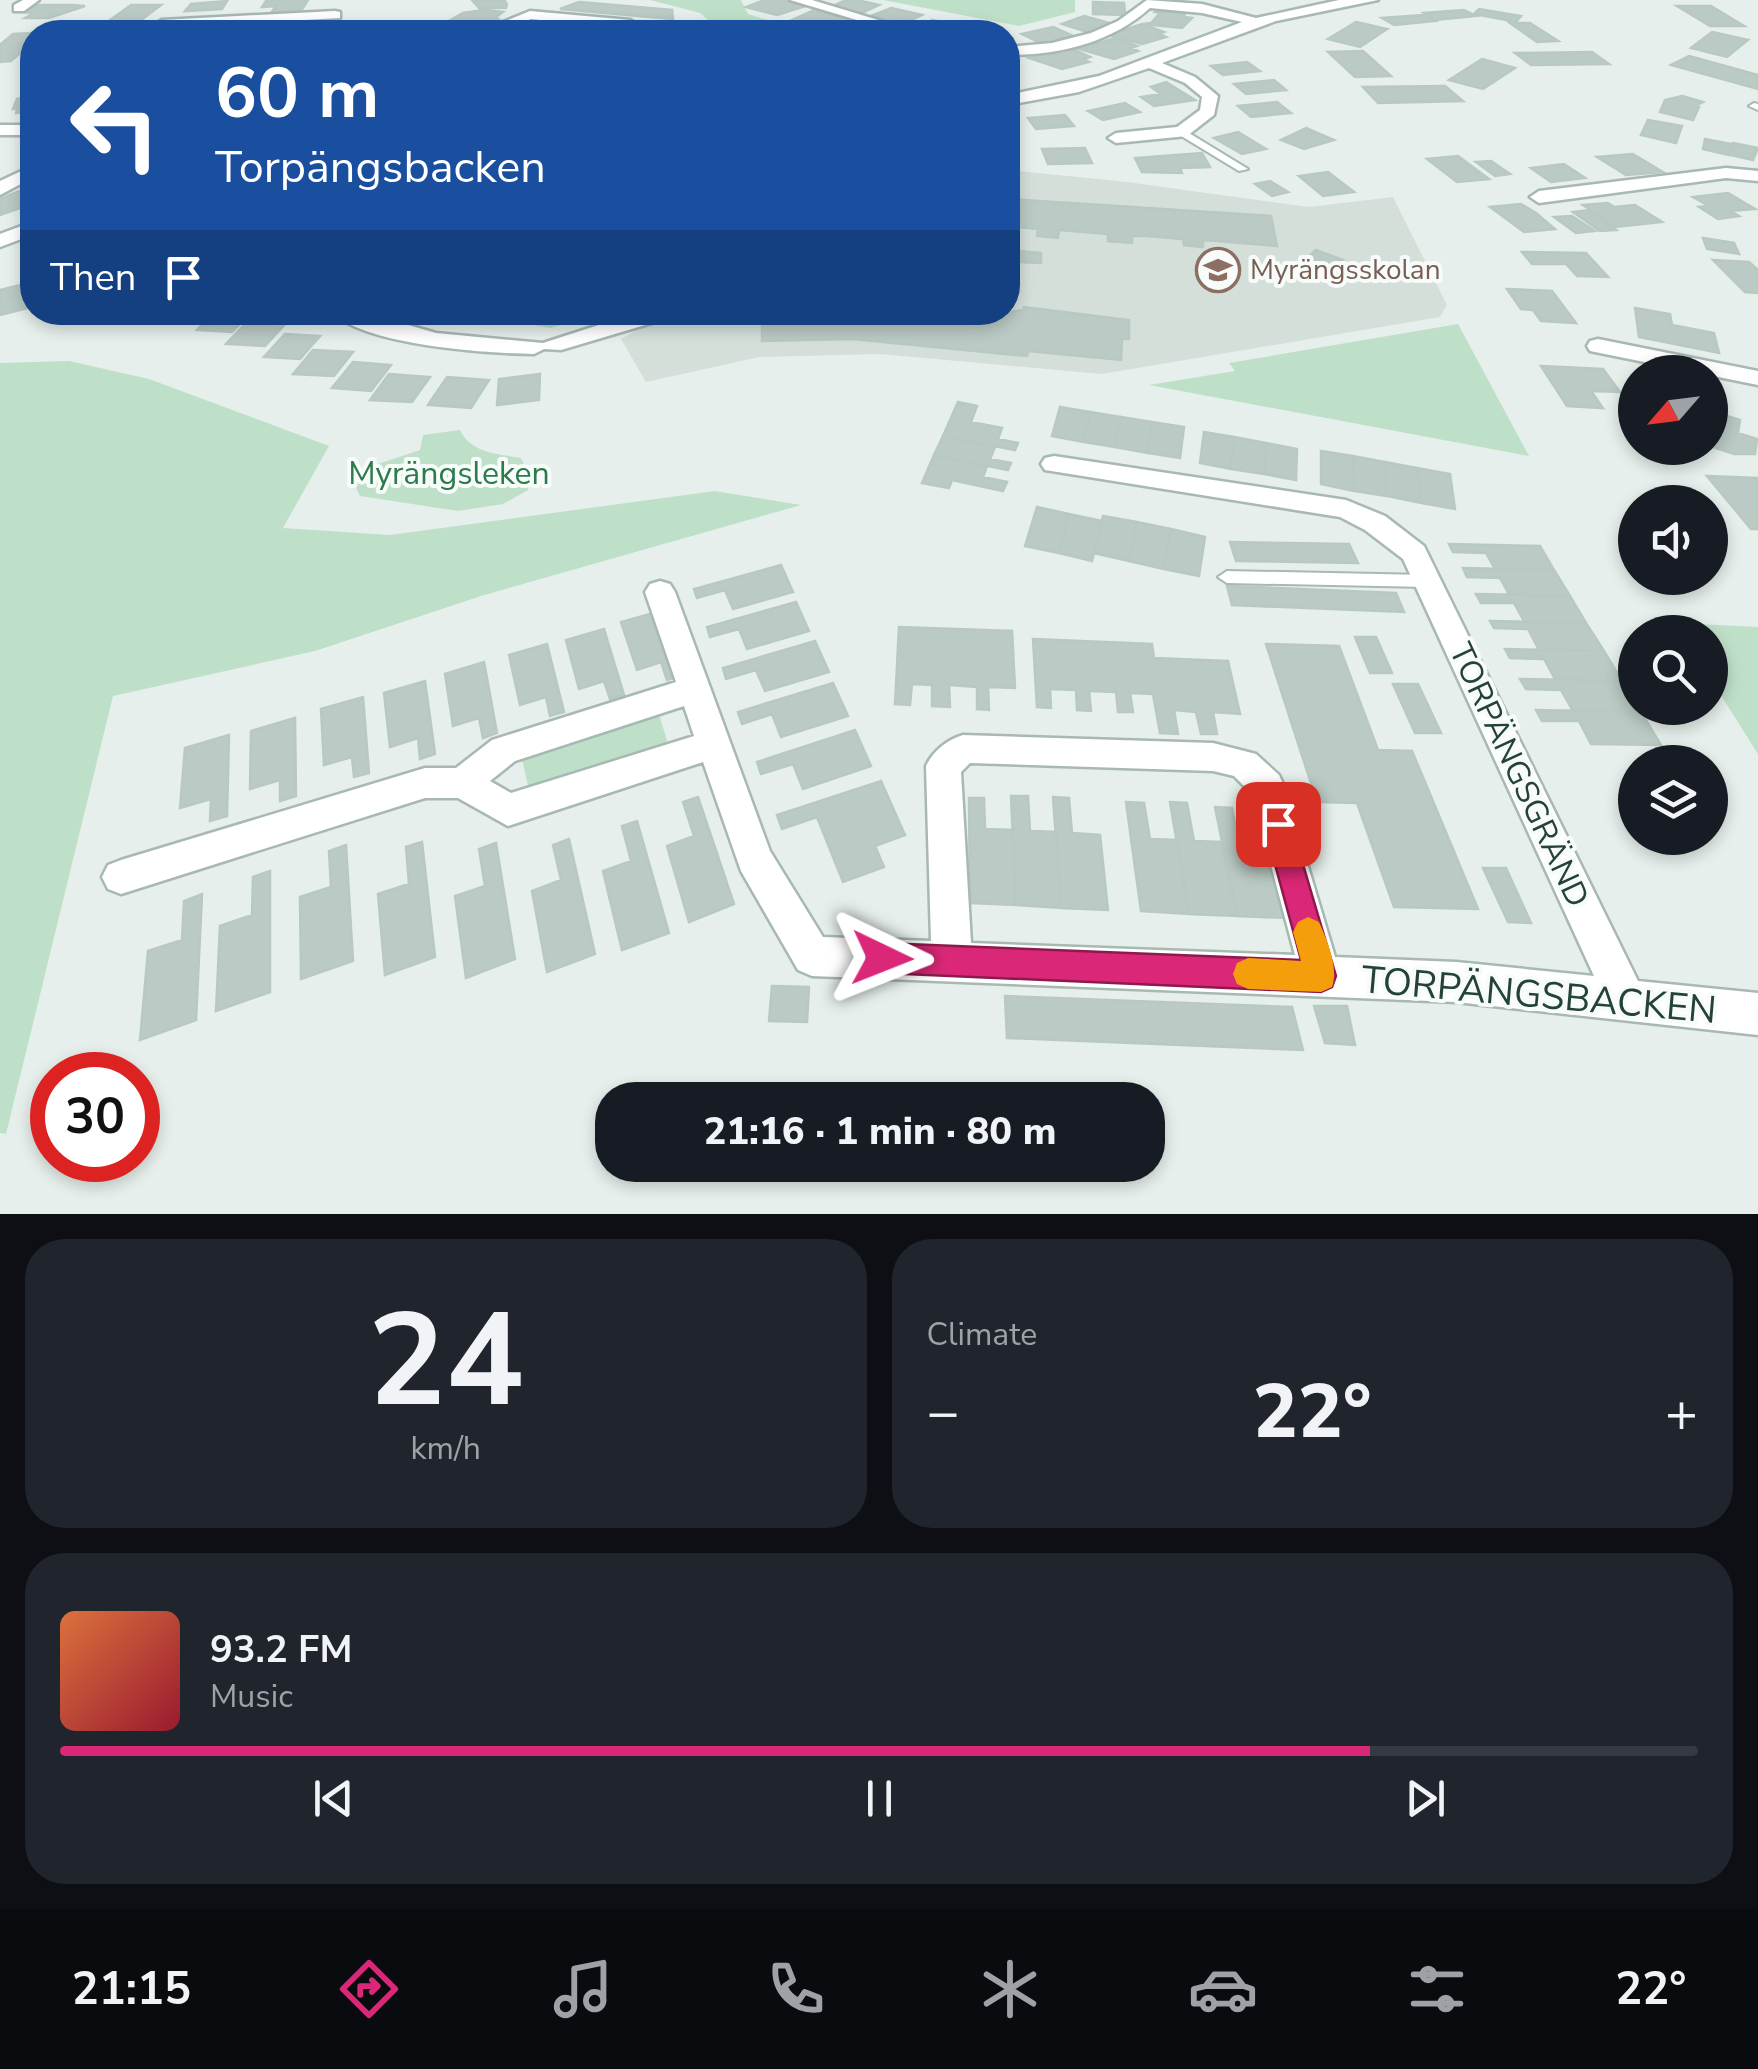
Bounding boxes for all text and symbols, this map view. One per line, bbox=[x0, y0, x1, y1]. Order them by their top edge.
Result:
text: 60 m bbox=[215, 46, 379, 142]
icon: left bbox=[50, 60, 180, 190]
text: Torpängsbacken bbox=[215, 137, 546, 198]
school or university icon: Myrängsskolan bbox=[1195, 247, 1241, 293]
icon: arrive bbox=[156, 250, 211, 305]
place label: Myrängsskolan bbox=[1250, 251, 1441, 289]
text: Then bbox=[50, 252, 136, 303]
north arrow bbox=[1618, 355, 1728, 465]
map controls bbox=[1618, 355, 1728, 855]
park label: Myrängsleken bbox=[348, 452, 550, 495]
button: sound bbox=[1618, 485, 1728, 595]
button: search bbox=[1618, 615, 1728, 725]
street label: TORPÄNGSGRÄND bbox=[1439, 636, 1599, 914]
button: layers bbox=[1618, 745, 1728, 855]
pin bbox=[1236, 782, 1321, 867]
icon: arrive bbox=[1251, 797, 1306, 852]
position arrow bbox=[830, 906, 934, 1010]
street label: TORPÄNGSBACKEN bbox=[1359, 954, 1719, 1036]
speed limit sign: 30 bbox=[30, 1052, 160, 1182]
text: 21:16 · 1 min · 80 m bbox=[704, 1106, 1056, 1157]
text: 24 bbox=[368, 1273, 524, 1450]
text: Climate bbox=[927, 1313, 1037, 1356]
text: 22° bbox=[1253, 1361, 1372, 1463]
text: − bbox=[927, 1375, 960, 1450]
text: + bbox=[1665, 1375, 1698, 1450]
text: km/h bbox=[410, 1427, 481, 1470]
text: 93.2 FM bbox=[210, 1624, 352, 1675]
text: Music bbox=[210, 1675, 293, 1718]
icon: previous bbox=[306, 1771, 361, 1826]
icon: pause bbox=[852, 1771, 907, 1826]
icon: next bbox=[1398, 1771, 1453, 1826]
icon: directions bbox=[334, 1954, 404, 2024]
icon: music bbox=[548, 1954, 618, 2024]
icon: phone bbox=[761, 1954, 831, 2024]
icon: climate bbox=[975, 1954, 1045, 2024]
icon: car bbox=[1188, 1954, 1258, 2024]
icon: filters bbox=[1402, 1954, 1472, 2024]
text: 21:15 bbox=[72, 1959, 191, 2020]
text: 22° bbox=[1615, 1959, 1686, 2020]

